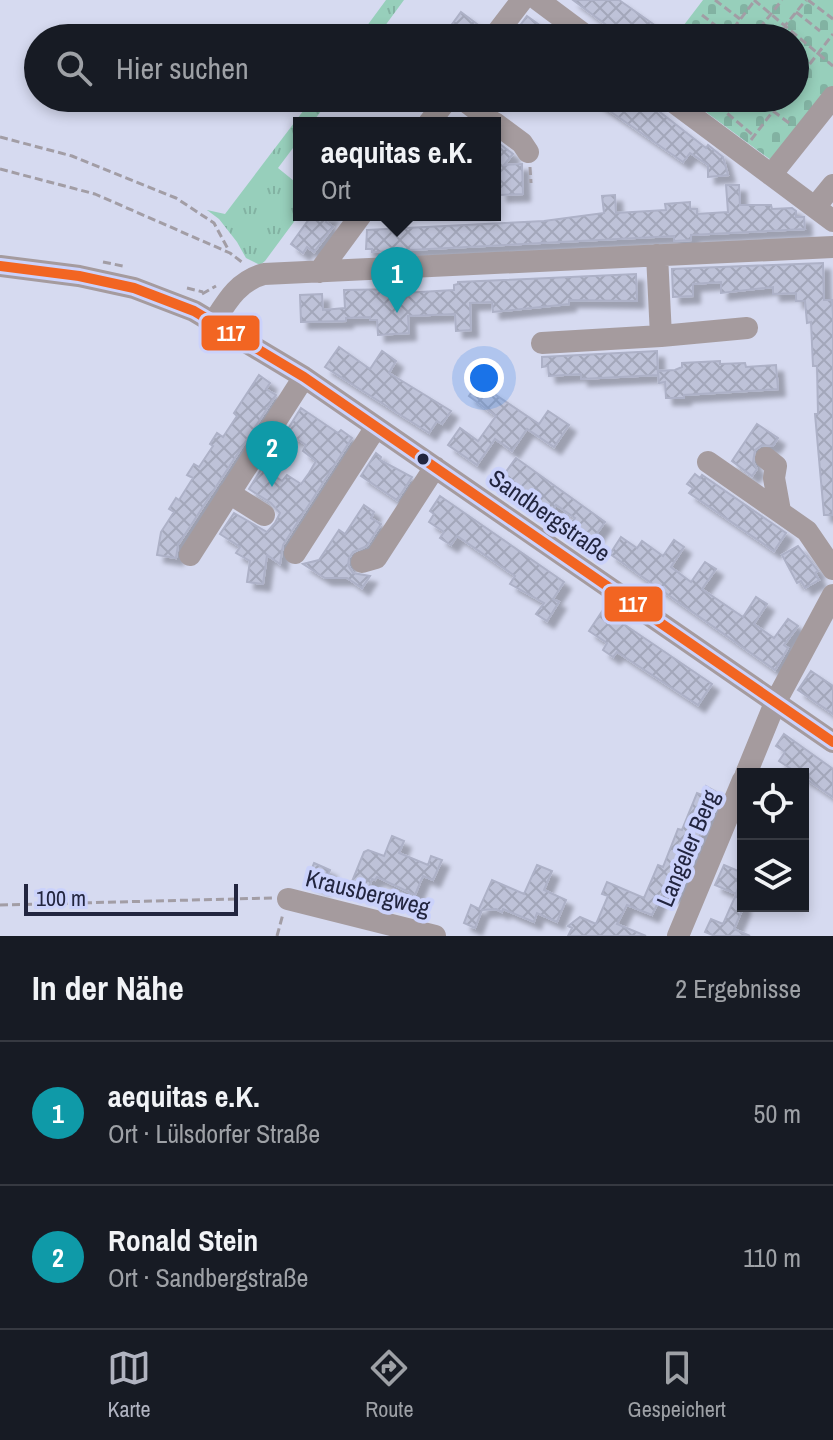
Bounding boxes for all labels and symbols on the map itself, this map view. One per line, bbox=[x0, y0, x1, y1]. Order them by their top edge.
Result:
pin: 1 bbox=[371, 247, 423, 313]
line badge: 117 bbox=[200, 314, 261, 352]
text: 117 bbox=[216, 318, 246, 348]
your location bbox=[464, 358, 504, 398]
pin: 2 bbox=[246, 421, 298, 487]
unlabelled marker bbox=[415, 451, 431, 467]
street label: Sandbergstraße bbox=[483, 461, 617, 569]
line badge: 117 bbox=[603, 585, 664, 623]
text: 117 bbox=[618, 589, 648, 619]
street label: Langeler Berg bbox=[648, 785, 726, 911]
street label: Krausbergweg bbox=[303, 861, 433, 923]
scale bar bbox=[24, 880, 238, 916]

